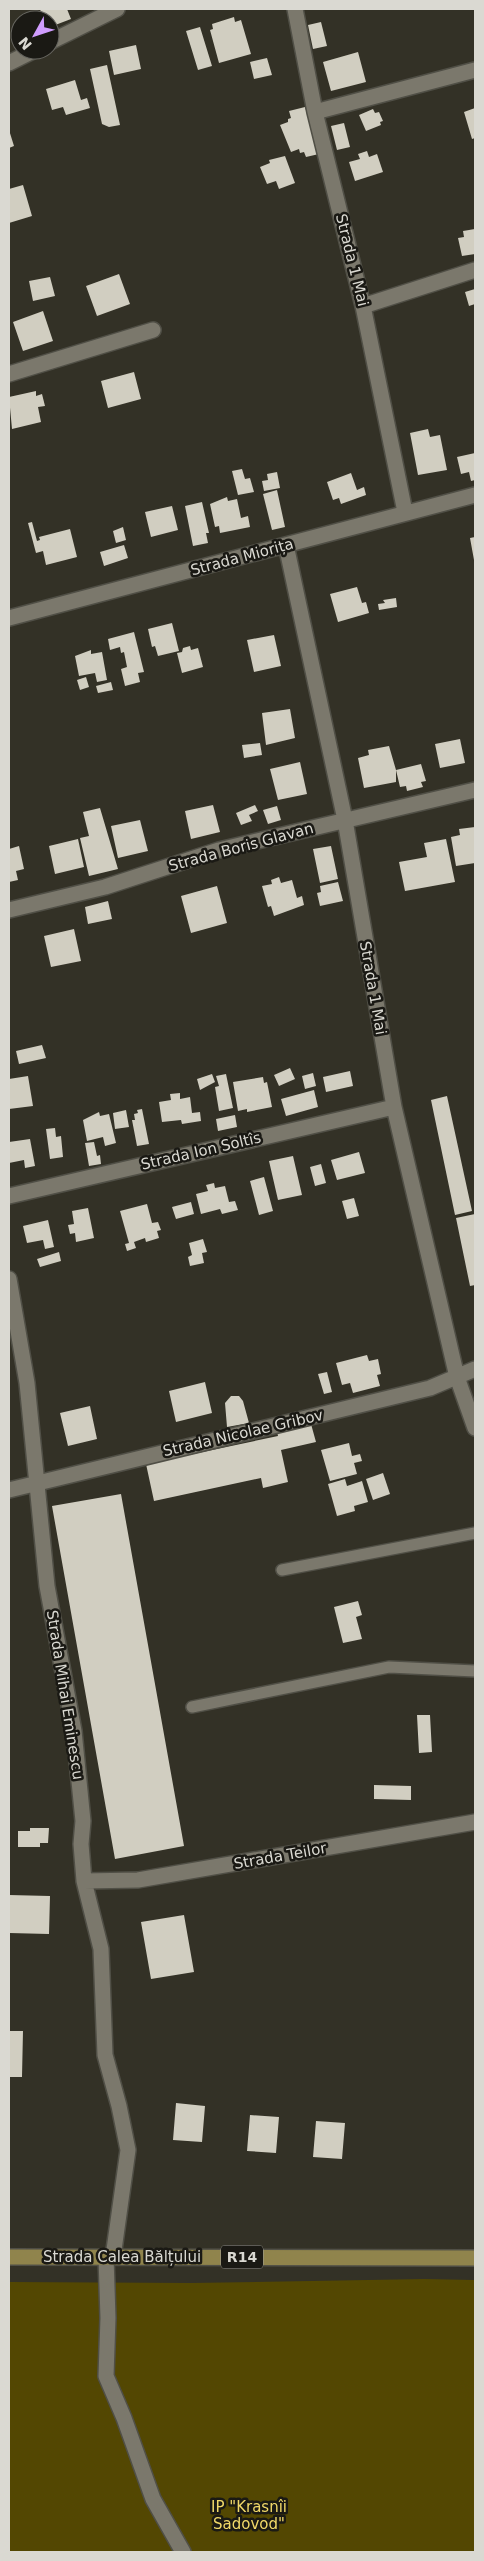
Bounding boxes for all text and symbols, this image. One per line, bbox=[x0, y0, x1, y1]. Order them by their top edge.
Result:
north arrow bbox=[10, 10, 60, 60]
text: N bbox=[15, 34, 35, 53]
street label: Strada 1 Mai bbox=[332, 212, 372, 308]
street label: Strada Miorița bbox=[189, 535, 295, 579]
street label: Strada Boris Glavan bbox=[167, 819, 315, 875]
street label: Strada 1 Mai bbox=[356, 940, 390, 1036]
street label: Strada Ion Soltîs bbox=[139, 1128, 263, 1174]
street label: Strada Nicolae Gribov bbox=[161, 1406, 325, 1460]
street label: Strada Mihai Eminescu bbox=[43, 1609, 87, 1781]
street label: Strada Teilor bbox=[232, 1839, 329, 1873]
road number: R14 bbox=[221, 2246, 263, 2268]
street label: Strada Calea Bălțului bbox=[43, 2248, 201, 2266]
park label: IP "Krasnîi Sadovod" bbox=[211, 2498, 287, 2533]

